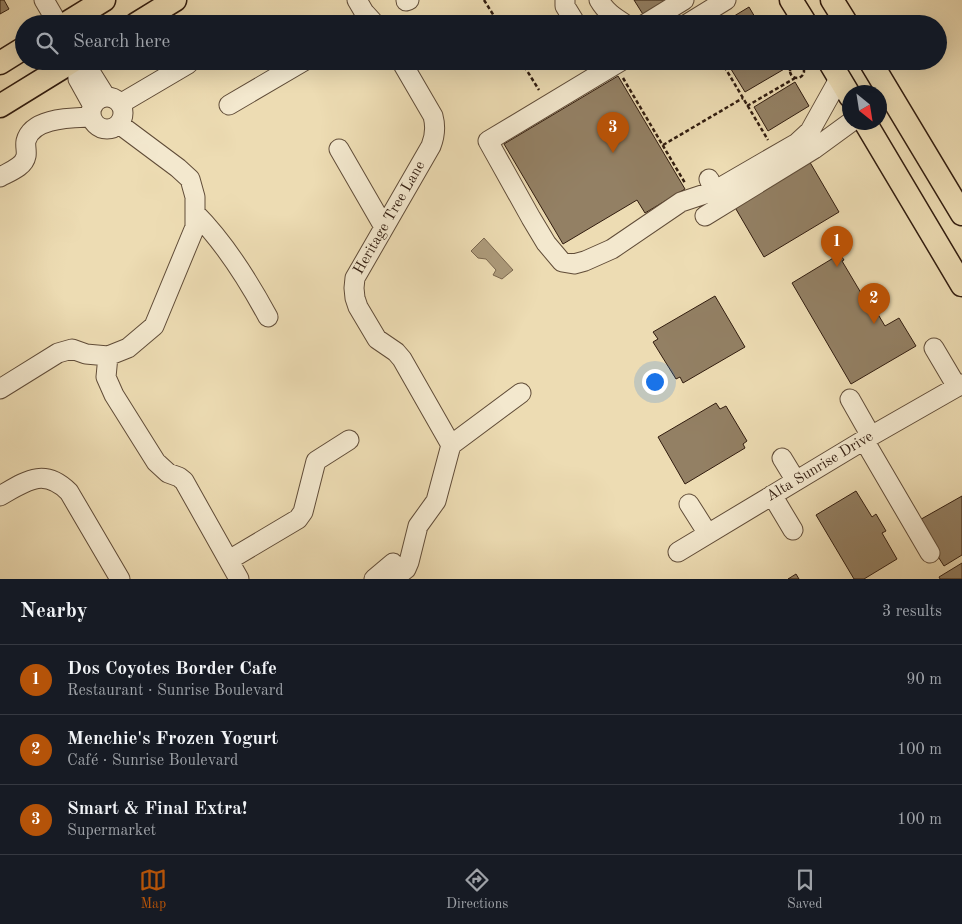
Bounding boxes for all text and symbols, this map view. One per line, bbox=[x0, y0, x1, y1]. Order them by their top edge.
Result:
search box bbox=[15, 15, 947, 70]
icon: search bbox=[33, 29, 61, 57]
text: Search here bbox=[73, 33, 170, 52]
north arrow bbox=[842, 85, 887, 130]
pin: 3 bbox=[597, 112, 629, 153]
street label: Heritage Tree Lane bbox=[351, 159, 429, 277]
pin: 1 bbox=[821, 226, 853, 267]
pin: 2 bbox=[858, 283, 890, 324]
your location bbox=[642, 369, 668, 395]
street label: Alta Sunrise Drive bbox=[764, 429, 876, 505]
text: Nearby bbox=[20, 601, 88, 622]
text: 3 results bbox=[882, 604, 942, 620]
text: Dos Coyotes Border Cafe bbox=[67, 660, 277, 679]
text: 1 bbox=[31, 672, 41, 688]
text: 90 m bbox=[906, 672, 942, 688]
text: Restaurant · Sunrise Boulevard bbox=[67, 683, 284, 699]
text: Menchie's Frozen Yogurt bbox=[67, 730, 278, 749]
text: 2 bbox=[31, 742, 41, 758]
text: 100 m bbox=[897, 742, 942, 758]
text: Café · Sunrise Boulevard bbox=[67, 753, 238, 769]
text: Smart & Final Extra! bbox=[67, 800, 247, 819]
text: 3 bbox=[31, 812, 41, 828]
text: 100 m bbox=[897, 812, 942, 828]
text: Supermarket bbox=[67, 823, 156, 839]
tab: Map bbox=[139, 866, 167, 913]
tab: Directions bbox=[446, 866, 508, 913]
tab: Saved bbox=[787, 866, 823, 913]

